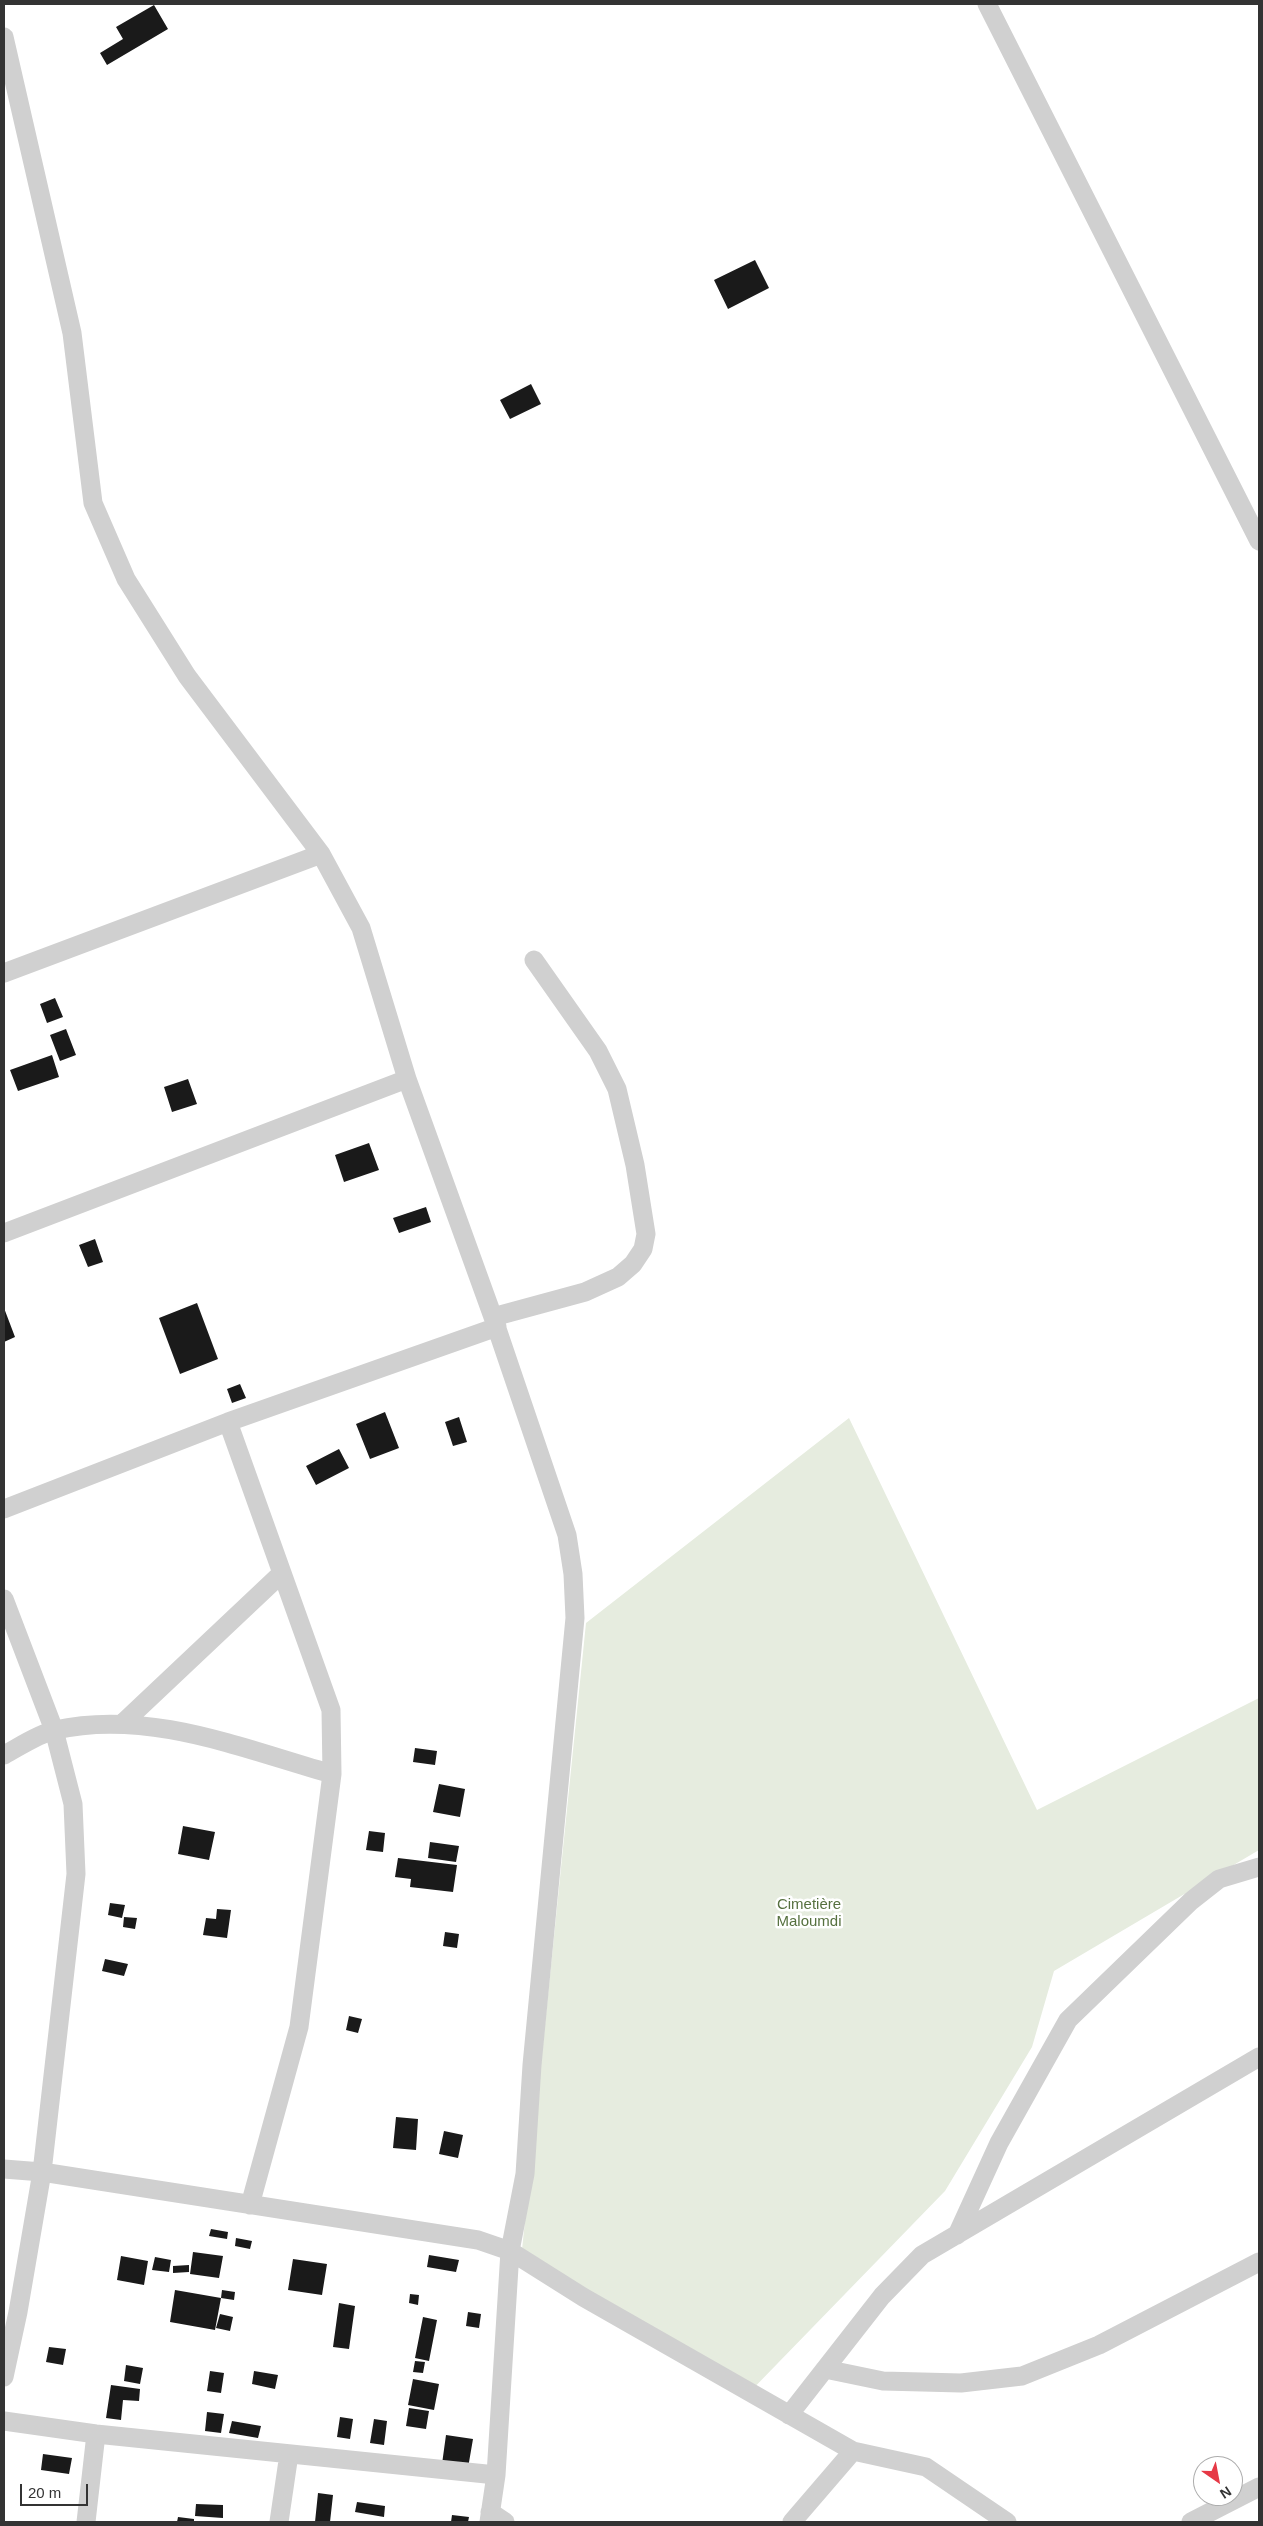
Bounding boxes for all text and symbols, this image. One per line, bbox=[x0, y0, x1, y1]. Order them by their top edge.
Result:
park label: Cimetière Maloumdi bbox=[776, 1896, 842, 1931]
north arrow bbox=[1193, 2456, 1243, 2506]
scale bar bbox=[22, 2474, 90, 2506]
text: N bbox=[1217, 2483, 1234, 2502]
text: 20 m bbox=[28, 2484, 61, 2501]

